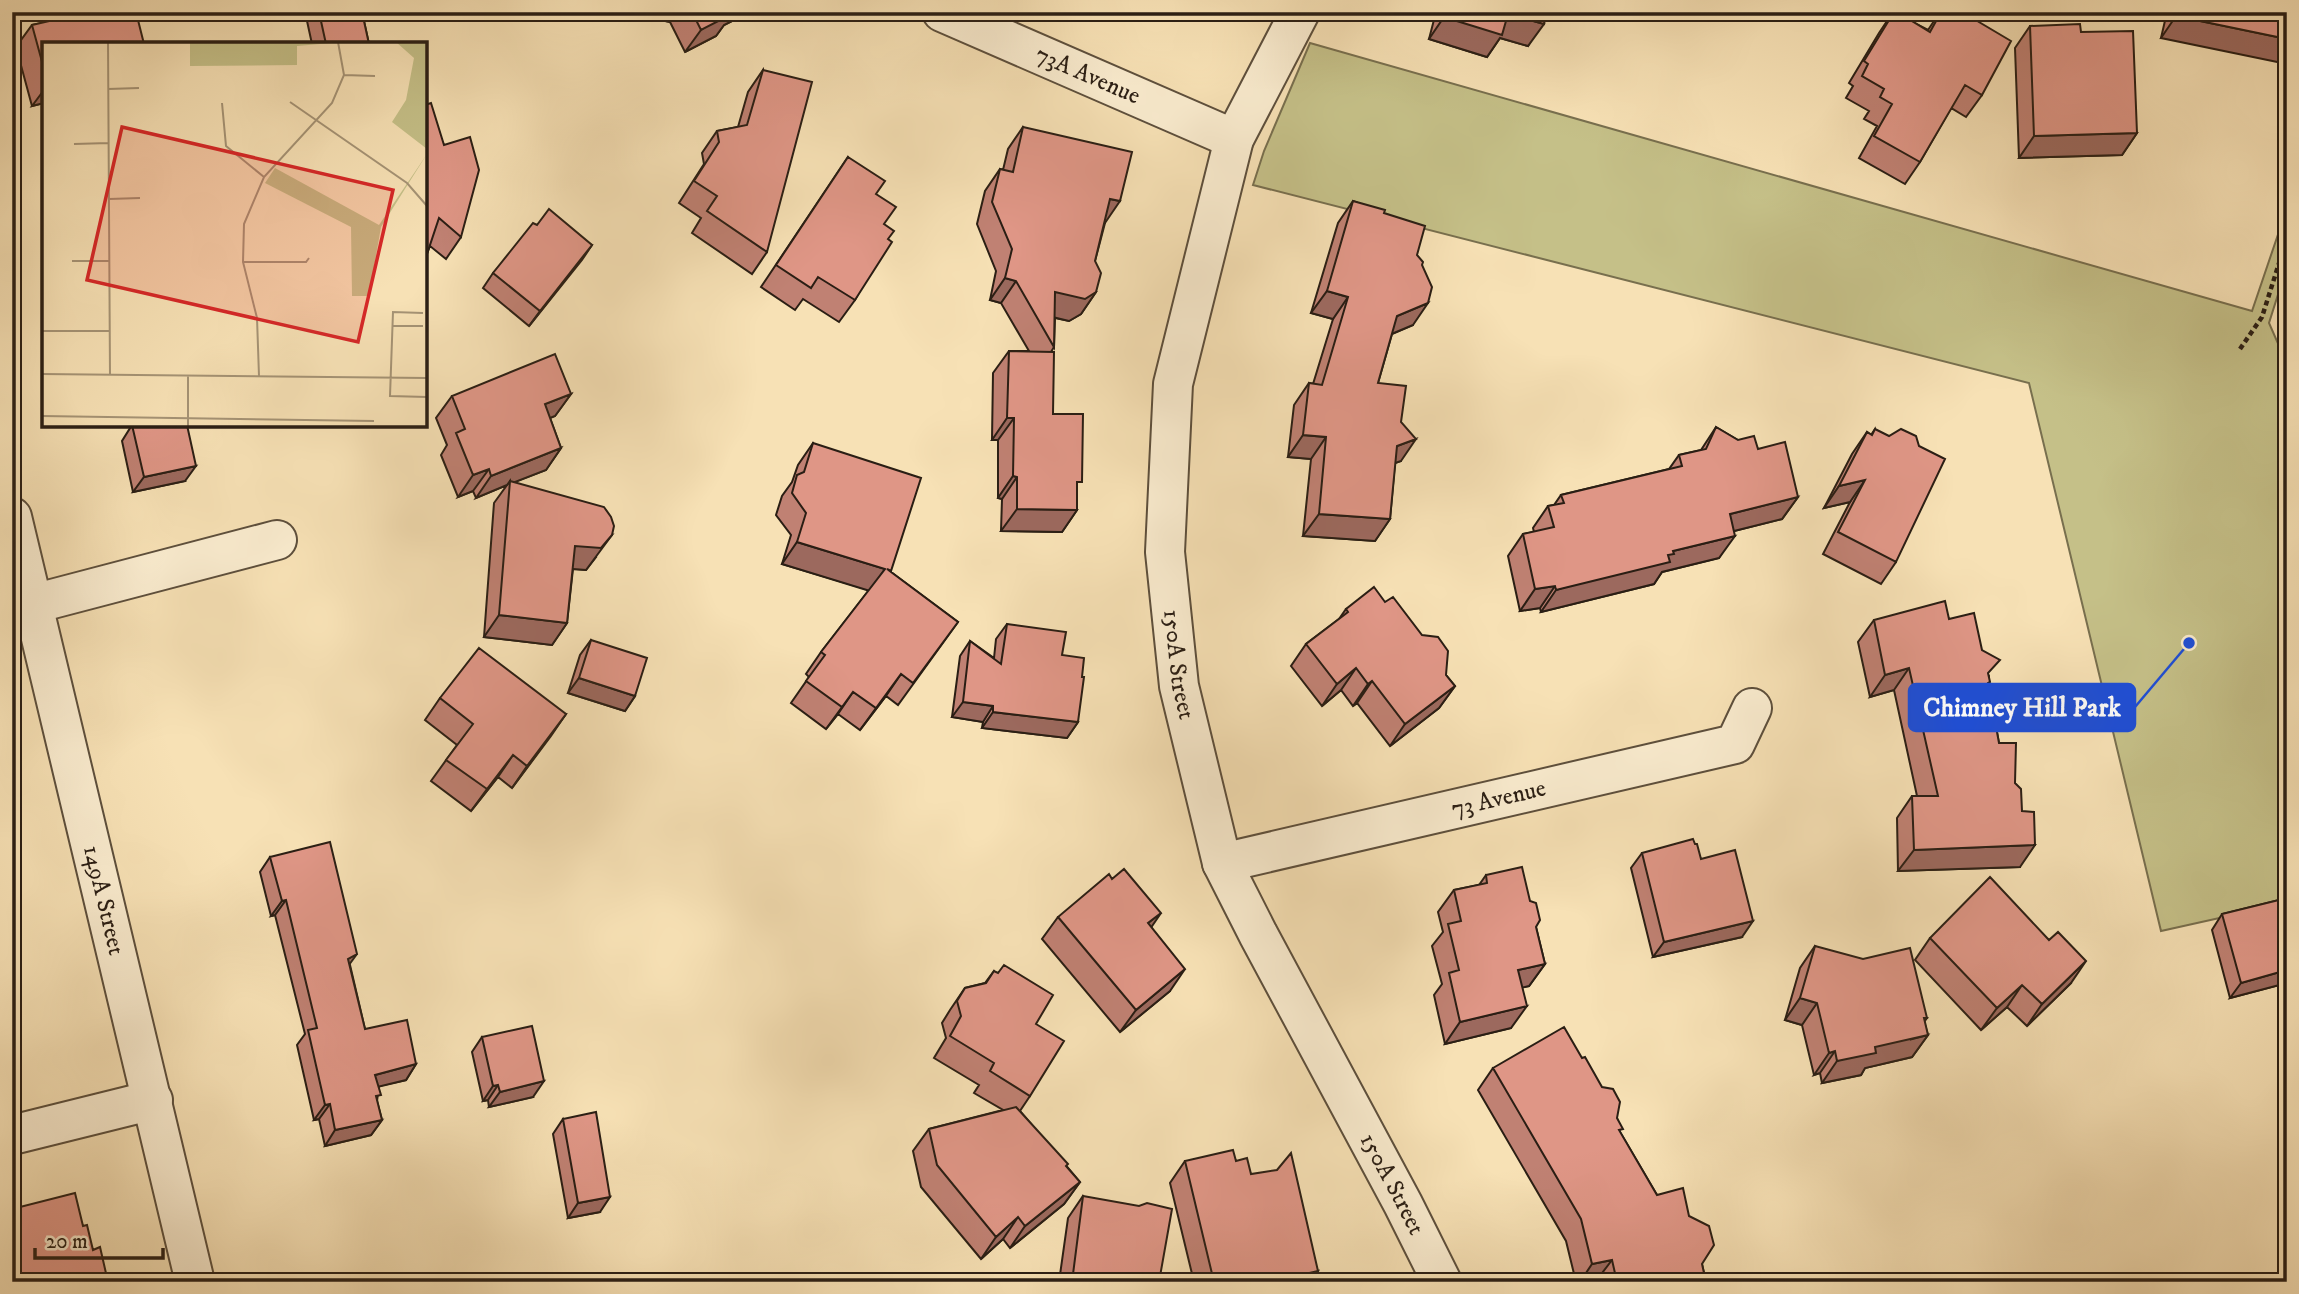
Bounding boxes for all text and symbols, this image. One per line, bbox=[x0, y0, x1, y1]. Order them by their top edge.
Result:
street label: 73A Avenue bbox=[1031, 39, 1145, 111]
inset map bbox=[42, 42, 427, 427]
street label: 150A Street bbox=[1156, 608, 1202, 723]
callout: Chimney Hill Park bbox=[1909, 684, 2135, 731]
text: Chimney Hill Park bbox=[1923, 692, 2122, 725]
street label: 73 Avenue bbox=[1449, 773, 1549, 824]
street label: 149A Street bbox=[76, 842, 131, 958]
street label: 150A Street bbox=[1353, 1128, 1431, 1240]
scale bar bbox=[35, 1217, 163, 1261]
text: 20 m bbox=[46, 1229, 88, 1255]

